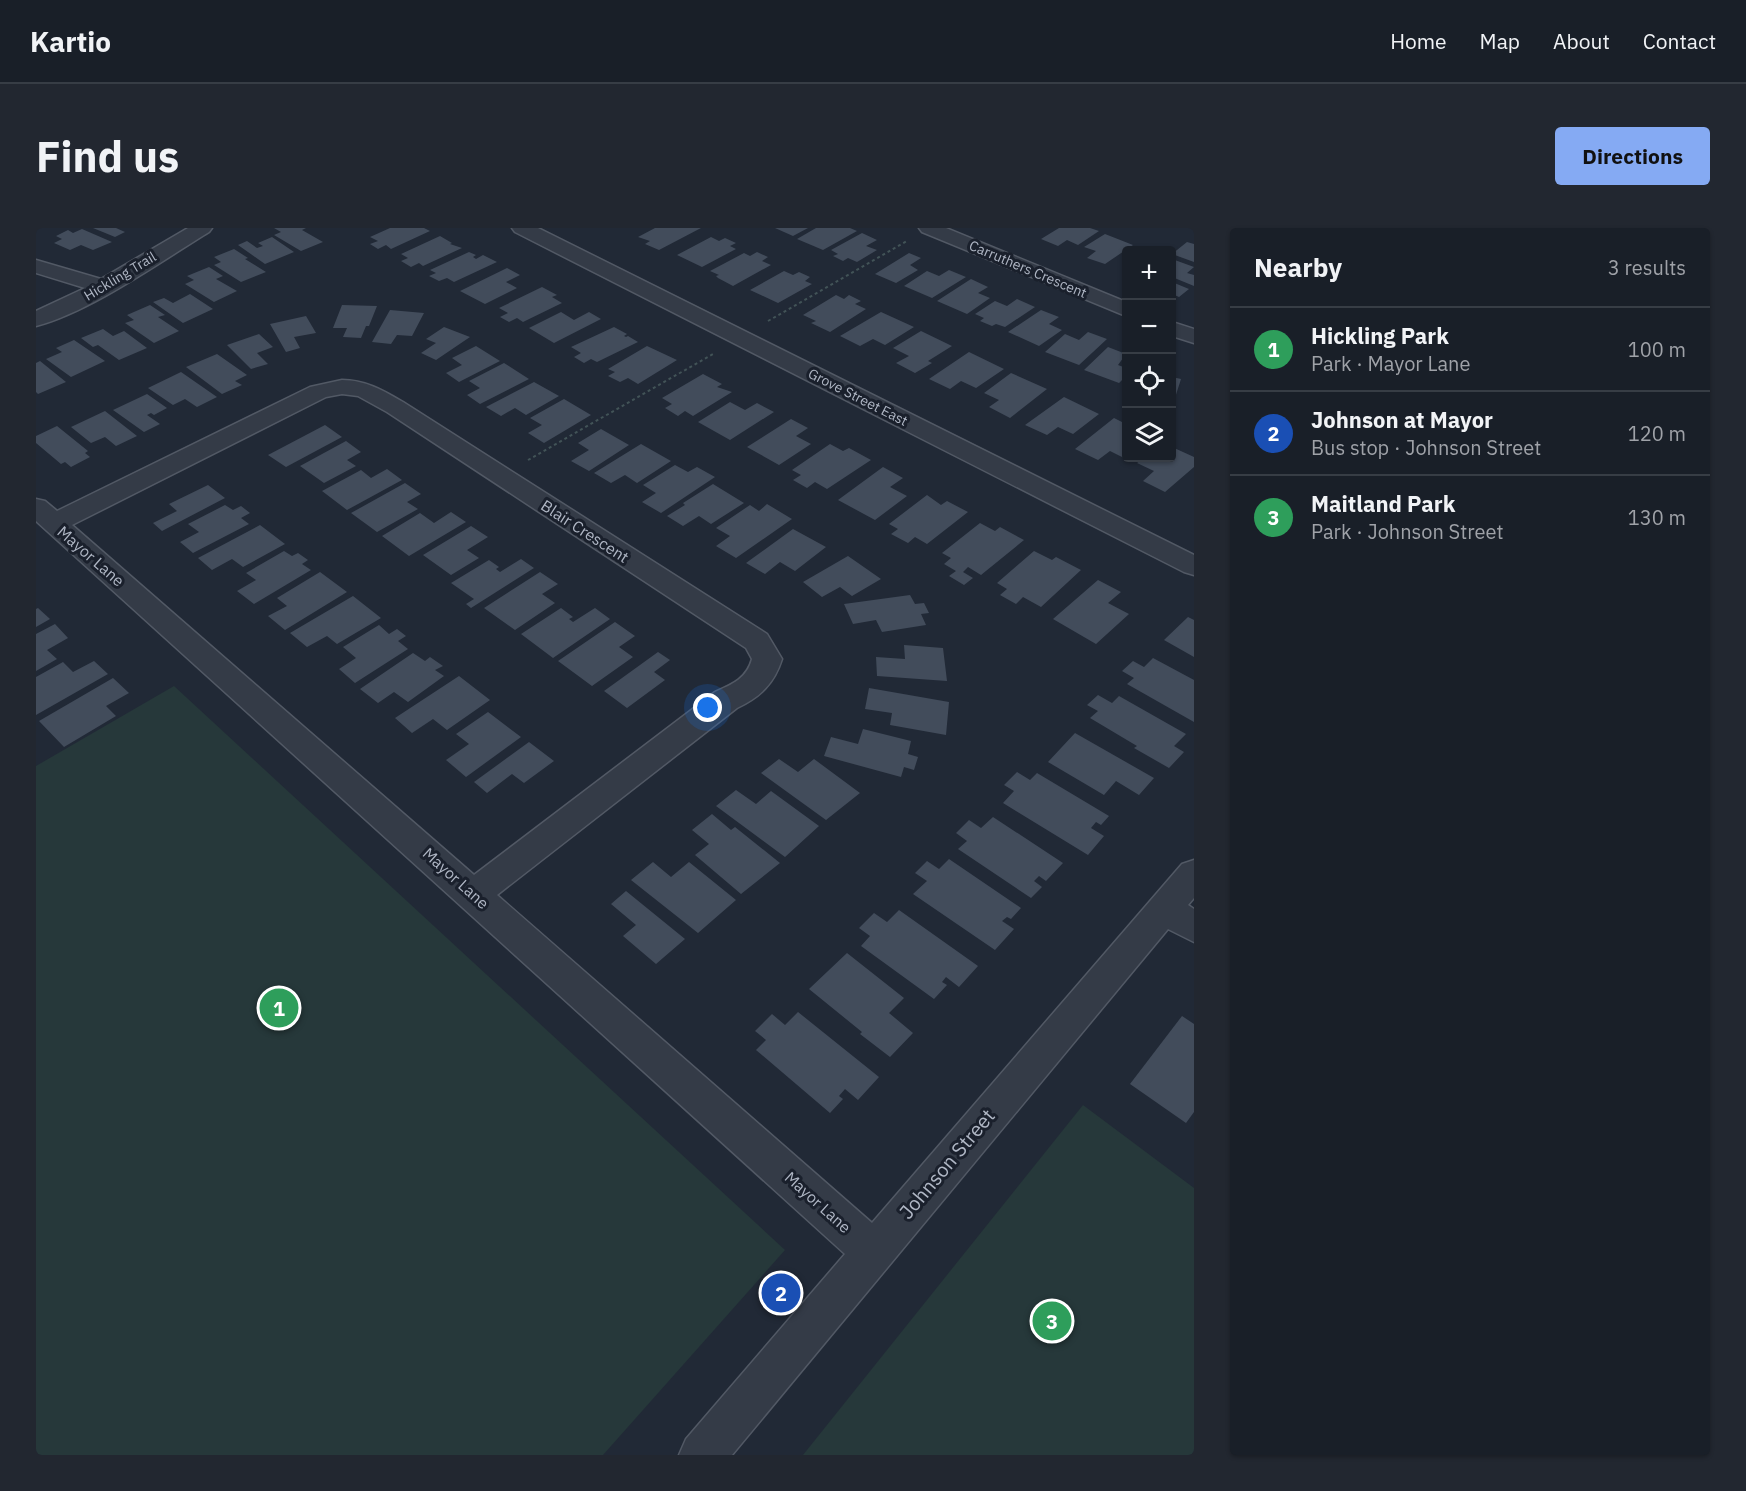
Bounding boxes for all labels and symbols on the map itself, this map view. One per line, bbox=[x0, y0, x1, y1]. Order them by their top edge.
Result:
street label: Carruthers Crescent bbox=[966, 236, 1090, 302]
street label: Hickling Trail bbox=[81, 247, 160, 305]
street label: Grove Street East bbox=[805, 364, 911, 430]
street label: Blair Crescent bbox=[537, 495, 633, 567]
street label: Mayor Lane bbox=[53, 521, 129, 591]
your location bbox=[693, 693, 722, 722]
street label: Mayor Lane bbox=[419, 843, 493, 913]
pin: 1 bbox=[260, 986, 298, 1030]
street label: Johnson Street bbox=[893, 1103, 1001, 1224]
street label: Mayor Lane bbox=[781, 1167, 855, 1237]
pin: 2 bbox=[762, 1270, 800, 1316]
pin: 3 bbox=[1032, 1298, 1072, 1344]

